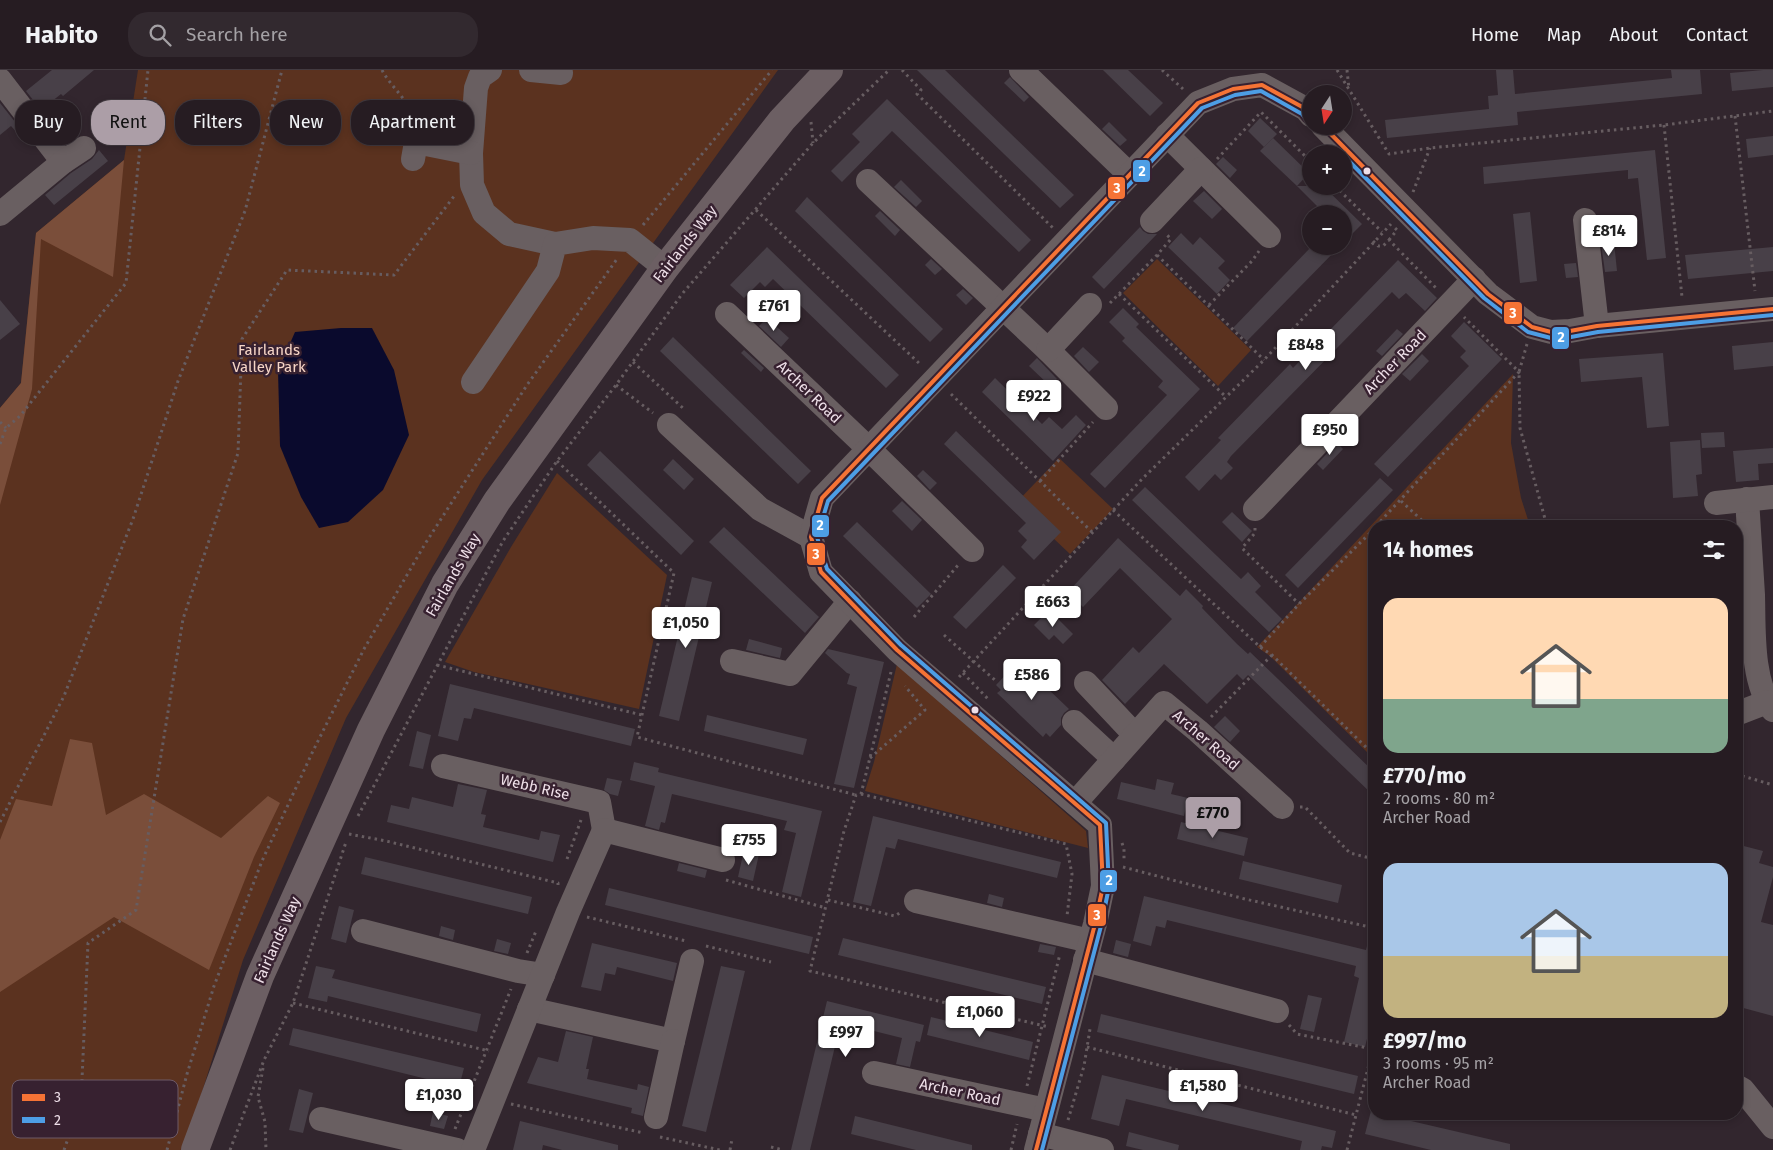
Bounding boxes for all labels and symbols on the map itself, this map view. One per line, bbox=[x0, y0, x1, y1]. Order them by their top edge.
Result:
north arrow bbox=[1302, 85, 1352, 135]
line badge: 2 bbox=[1132, 159, 1151, 183]
text: 2 bbox=[1138, 163, 1146, 180]
unlabelled marker bbox=[1362, 166, 1372, 176]
line badge: 3 bbox=[1107, 176, 1126, 200]
text: 3 bbox=[1112, 180, 1121, 197]
street label: Fairlands Way bbox=[649, 201, 721, 286]
pin: £814 bbox=[1579, 214, 1639, 257]
pin: £761 bbox=[744, 290, 804, 332]
line badge: 3 bbox=[1503, 301, 1523, 325]
text: 3 bbox=[1508, 305, 1517, 322]
street label: Archer Road bbox=[1360, 326, 1430, 398]
line badge: 2 bbox=[1551, 326, 1570, 350]
pin: £848 bbox=[1276, 328, 1336, 371]
text: 2 bbox=[1557, 329, 1565, 346]
park label: Fairlands Valley Park bbox=[232, 341, 306, 376]
street label: Archer Road bbox=[773, 357, 845, 427]
pin: £922 bbox=[1004, 380, 1064, 422]
pin: £950 bbox=[1300, 414, 1360, 456]
line badge: 2 bbox=[811, 514, 830, 538]
text: 2 bbox=[816, 517, 824, 534]
street label: Fairlands Way bbox=[422, 530, 484, 620]
line badge: 3 bbox=[806, 542, 826, 566]
text: 3 bbox=[811, 546, 820, 563]
pin: £663 bbox=[1023, 586, 1083, 628]
pin: £1,050 bbox=[645, 606, 727, 649]
pin: £586 bbox=[1002, 658, 1062, 701]
unlabelled marker bbox=[970, 705, 980, 715]
street label: Archer Road bbox=[1169, 706, 1243, 774]
street label: Webb Rise bbox=[499, 770, 571, 804]
pin: £770 bbox=[1183, 796, 1243, 839]
pin: £755 bbox=[719, 824, 779, 866]
line badge: 2 bbox=[1099, 869, 1118, 893]
text: 2 bbox=[1105, 872, 1113, 889]
street label: Fairlands Way bbox=[250, 893, 304, 986]
line badge: 3 bbox=[1087, 903, 1107, 927]
text: 3 bbox=[1092, 907, 1101, 924]
pin: £1,060 bbox=[939, 996, 1021, 1038]
pin: £997 bbox=[816, 1016, 876, 1058]
pin: £1,580 bbox=[1162, 1070, 1244, 1112]
street label: Archer Road bbox=[918, 1075, 1002, 1109]
pin: £1,030 bbox=[398, 1078, 480, 1121]
legend bbox=[12, 1080, 178, 1138]
text: 3 bbox=[54, 1089, 61, 1106]
text: 2 bbox=[54, 1112, 61, 1129]

